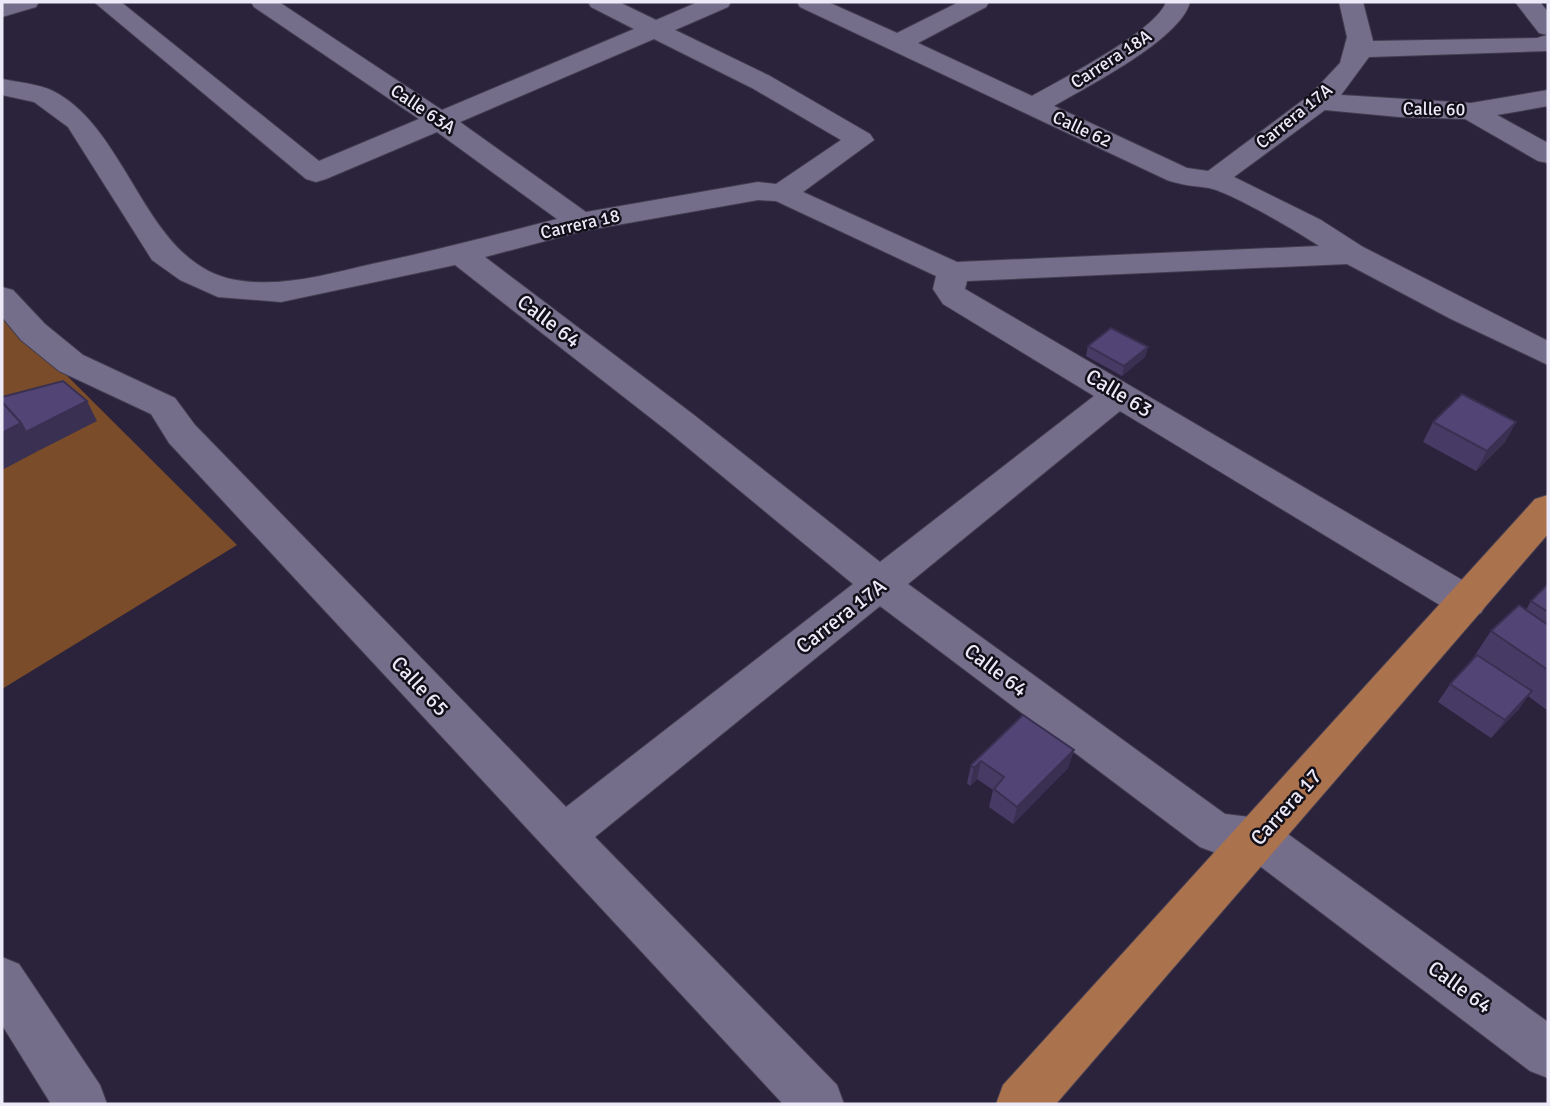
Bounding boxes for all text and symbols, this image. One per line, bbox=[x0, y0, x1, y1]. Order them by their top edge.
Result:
street label: Carrera 18A bbox=[1067, 25, 1155, 93]
street label: Calle 63A bbox=[386, 79, 460, 139]
street label: Carrera 17A bbox=[1251, 79, 1337, 153]
street label: Calle 60 bbox=[1403, 97, 1465, 121]
street label: Calle 62 bbox=[1049, 106, 1115, 152]
street label: Carrera 18 bbox=[538, 204, 622, 244]
street label: Calle 64 bbox=[512, 289, 586, 353]
street label: Calle 63 bbox=[1081, 363, 1157, 423]
street label: Carrera 17A bbox=[791, 573, 891, 659]
street label: Calle 64 bbox=[959, 638, 1033, 702]
street label: Calle 65 bbox=[386, 650, 454, 722]
street label: Carrera 17 bbox=[1245, 763, 1327, 851]
street label: Calle 64 bbox=[1423, 955, 1497, 1019]

